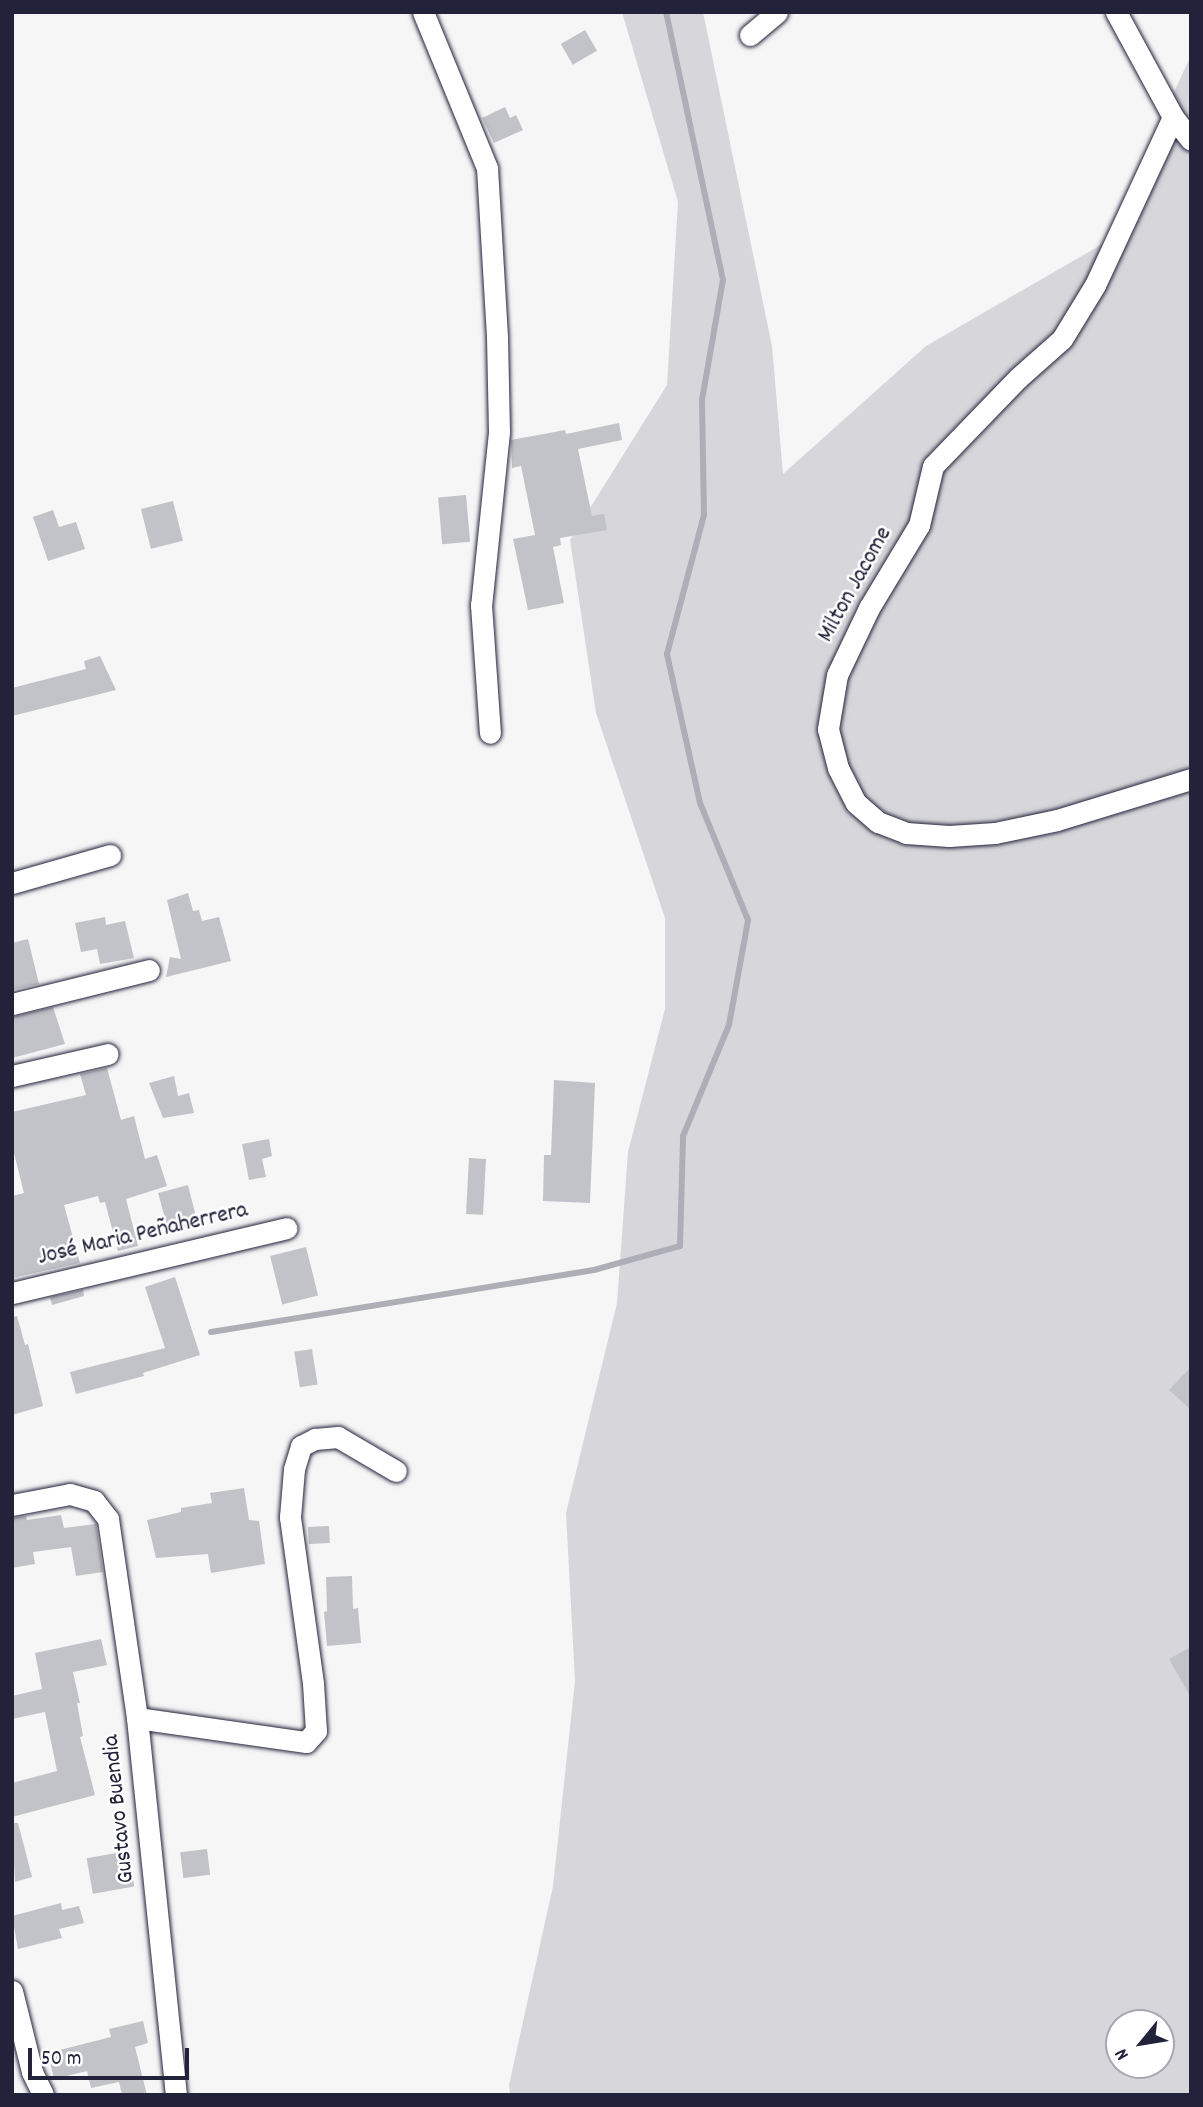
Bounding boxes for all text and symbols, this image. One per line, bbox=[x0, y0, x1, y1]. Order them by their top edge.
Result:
street label: Milton Jacome bbox=[812, 522, 900, 648]
street label: José Maria Peñaherrera bbox=[35, 1197, 251, 1273]
street label: Gustavo Buendia bbox=[98, 1733, 142, 1885]
north arrow bbox=[1105, 2009, 1175, 2079]
scale bar bbox=[32, 2034, 192, 2078]
text: N bbox=[1109, 2043, 1137, 2065]
text: 50 m bbox=[41, 2045, 81, 2075]

